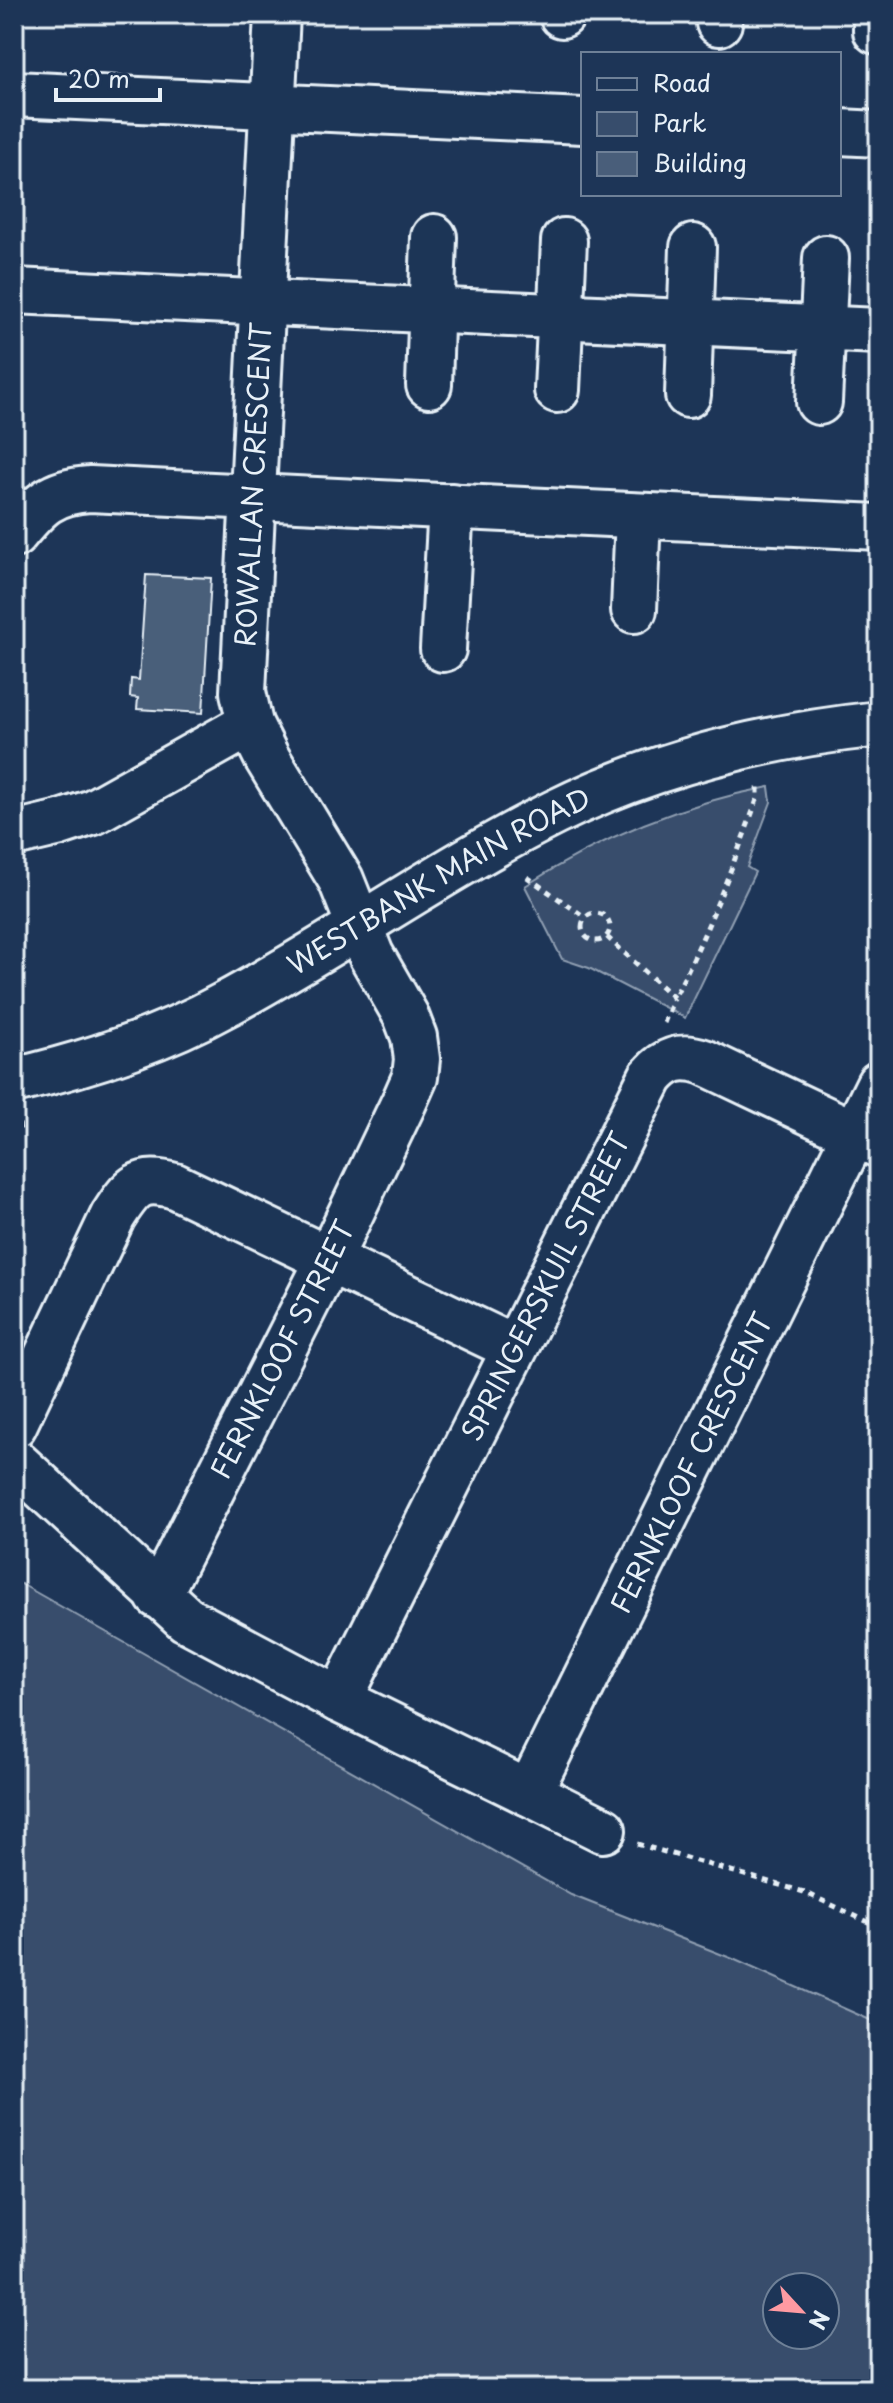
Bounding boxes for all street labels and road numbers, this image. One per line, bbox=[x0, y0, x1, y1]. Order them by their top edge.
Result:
street label: ROWALLAN CRESCENT bbox=[222, 321, 282, 648]
street label: WESTBANK MAIN ROAD bbox=[278, 776, 597, 985]
street label: SPRINGERSKUIL STREET bbox=[449, 1124, 640, 1448]
street label: FERNKLOOF STREET bbox=[198, 1212, 365, 1486]
street label: FERNKLOOF CRESCENT bbox=[598, 1304, 783, 1620]

